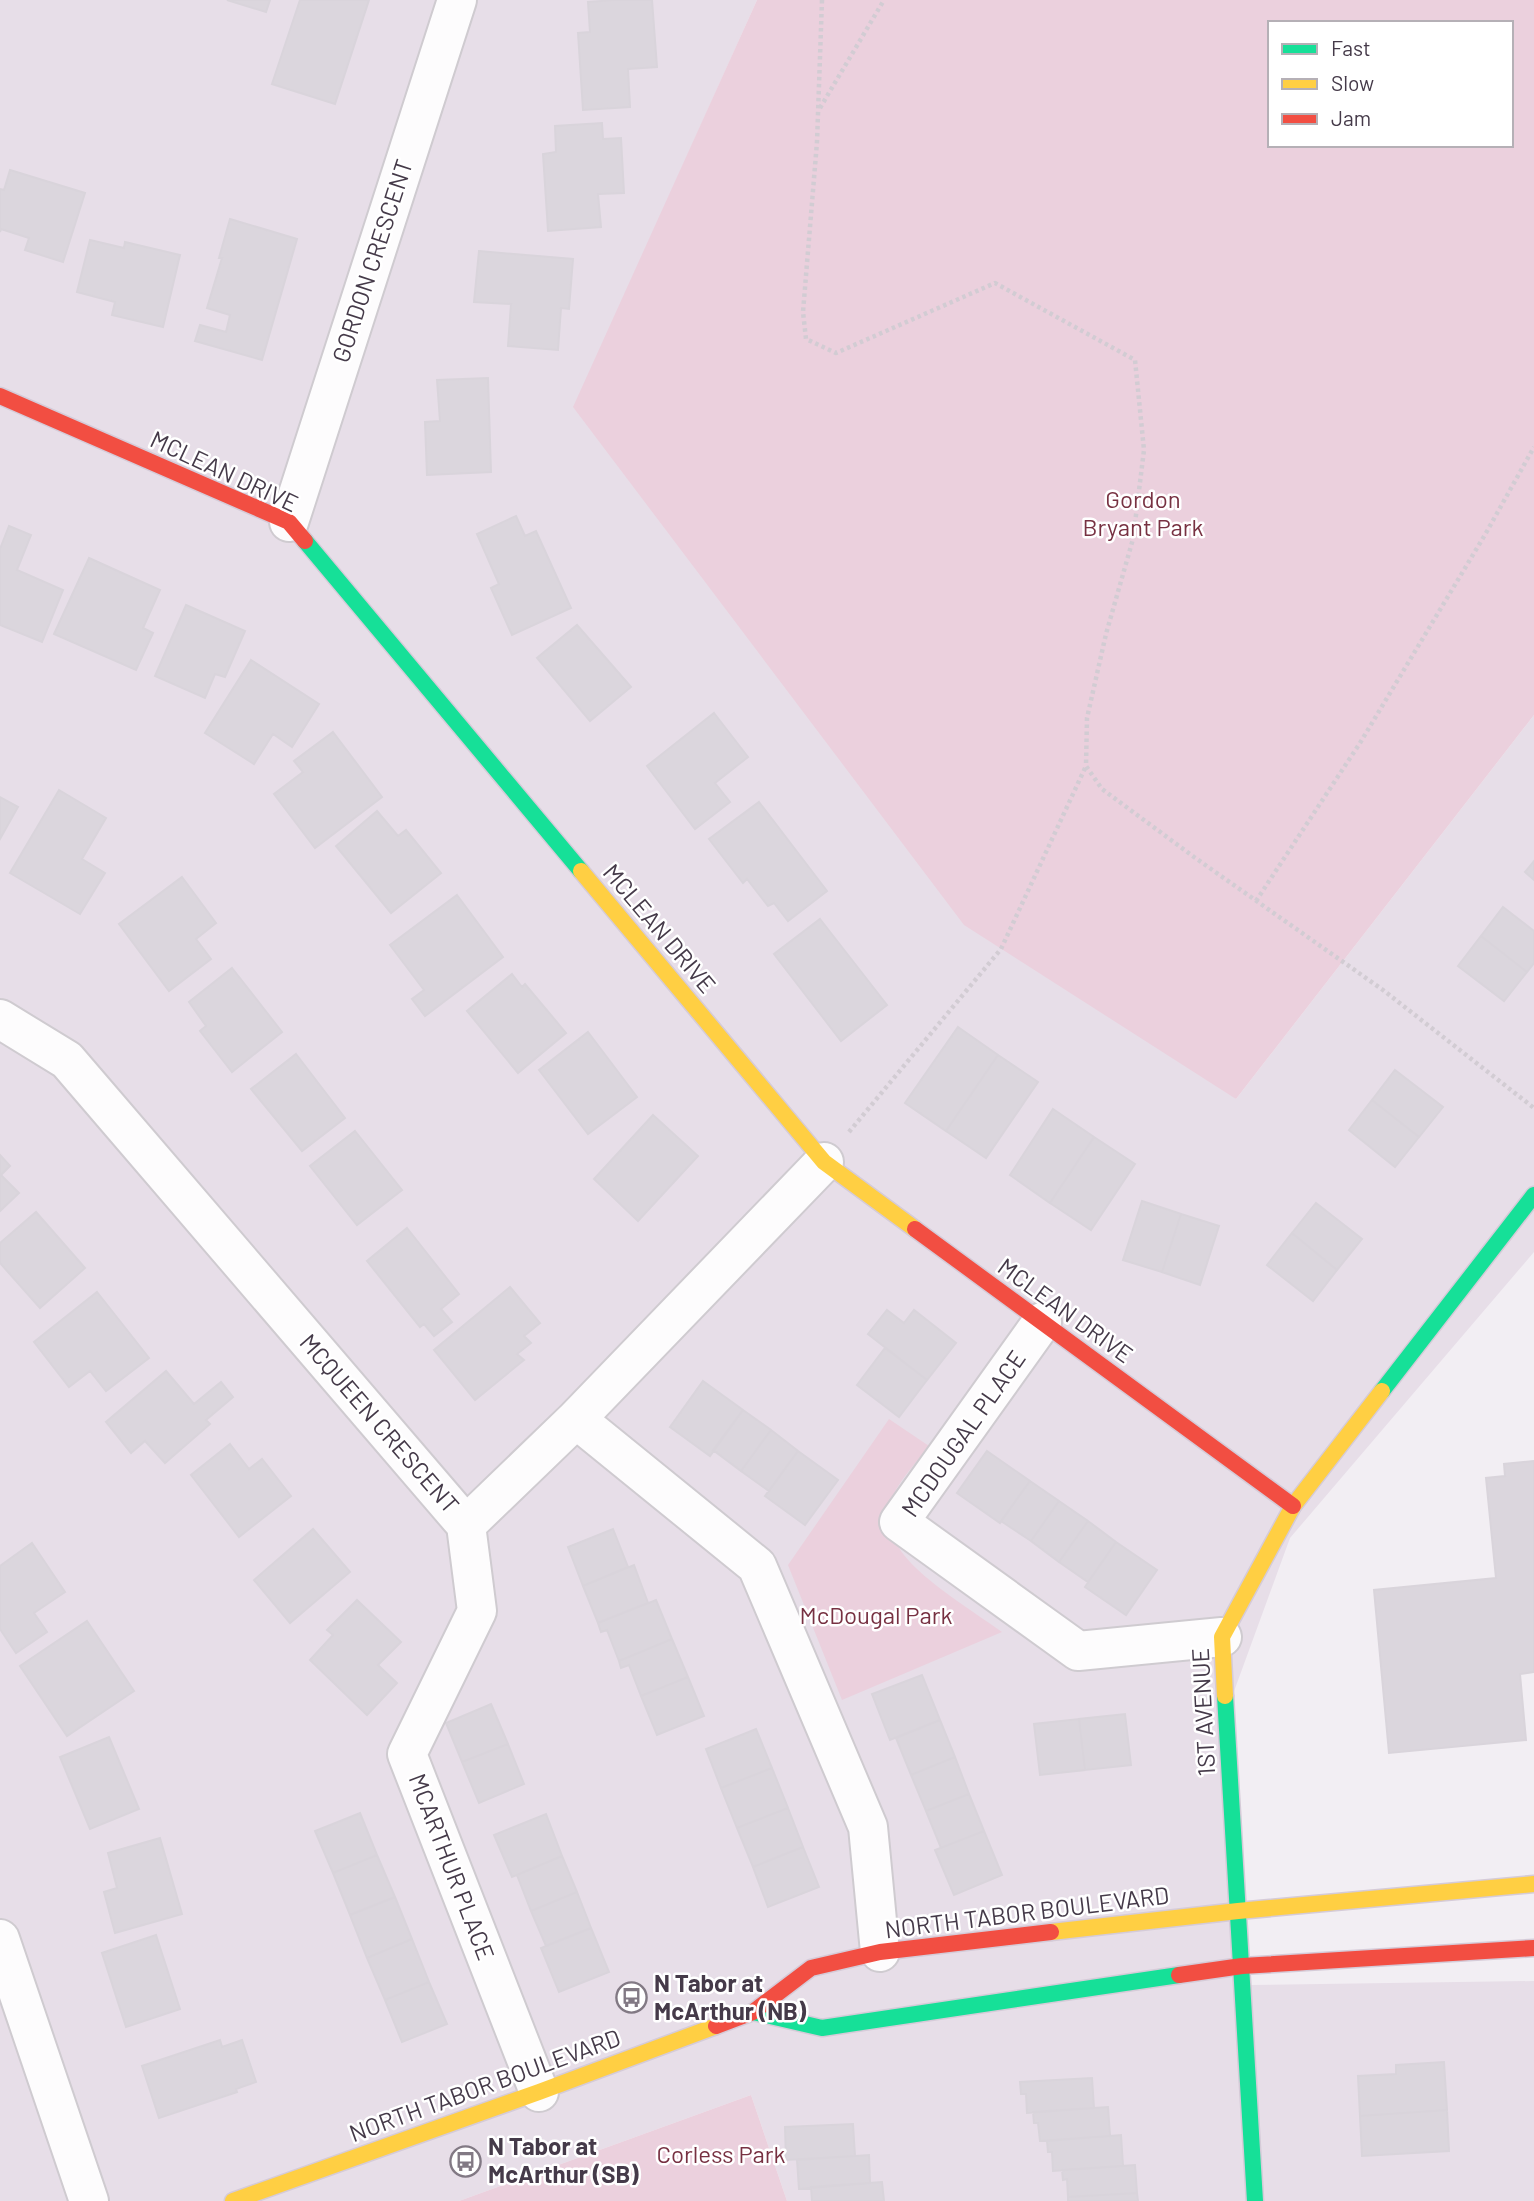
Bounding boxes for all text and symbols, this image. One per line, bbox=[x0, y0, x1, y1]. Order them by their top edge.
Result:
legend bbox=[1268, 21, 1513, 147]
text: Fast bbox=[1331, 35, 1371, 60]
text: Slow bbox=[1331, 70, 1374, 95]
text: Jam bbox=[1331, 105, 1371, 130]
street label: GORDON CRESCENT bbox=[325, 155, 418, 366]
street label: MCLEAN DRIVE bbox=[146, 424, 303, 517]
park label: Gordon Bryant Park bbox=[1082, 484, 1204, 541]
street label: MCLEAN DRIVE bbox=[598, 858, 723, 998]
street label: MCLEAN DRIVE bbox=[993, 1251, 1139, 1368]
street label: MCQUEEN CRESCENT bbox=[294, 1327, 466, 1519]
street label: MCDOUGAL PLACE bbox=[895, 1344, 1031, 1522]
park label: McDougal Park bbox=[800, 1600, 953, 1629]
street label: 1ST AVENUE bbox=[1185, 1647, 1220, 1777]
street label: MCARTHUR PLACE bbox=[403, 1769, 501, 1964]
street label: NORTH TABOR BOULEVARD bbox=[883, 1880, 1171, 1943]
place label: N Tabor at McArthur (NB) bbox=[654, 1968, 807, 2025]
bus stop icon: N Tabor at McArthur (NB) bbox=[614, 1981, 648, 2015]
street label: NORTH TABOR BOULEVARD bbox=[345, 2022, 624, 2147]
place label: N Tabor at McArthur (SB) bbox=[488, 2131, 639, 2188]
park label: Corless Park bbox=[656, 2139, 786, 2168]
bus stop icon: N Tabor at McArthur (SB) bbox=[448, 2144, 482, 2178]

